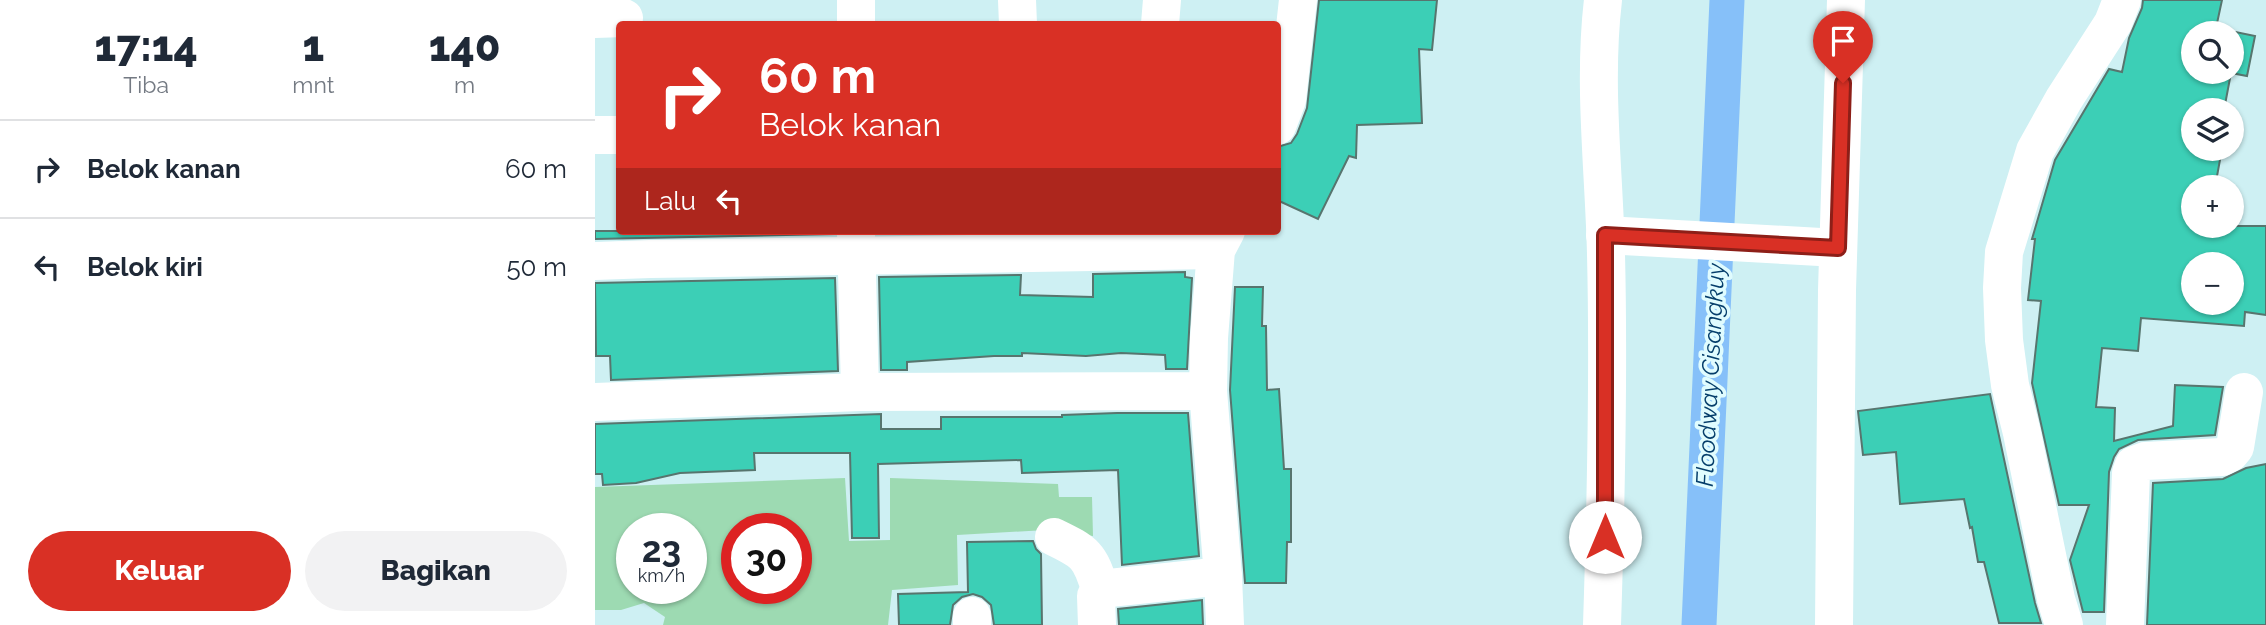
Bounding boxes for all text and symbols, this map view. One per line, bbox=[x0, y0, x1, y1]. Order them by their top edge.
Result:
pin bbox=[1813, 11, 1873, 83]
map controls bbox=[2181, 21, 2244, 315]
button: search bbox=[2181, 21, 2244, 84]
text: 17:14 bbox=[94, 22, 198, 71]
text: 1 bbox=[302, 22, 324, 71]
text: 140 bbox=[429, 22, 501, 71]
icon: arrive bbox=[1824, 22, 1862, 60]
text: 60 m bbox=[759, 47, 876, 104]
icon: right bbox=[644, 49, 735, 140]
text: Tiba bbox=[123, 71, 169, 98]
text: mnt bbox=[292, 71, 334, 98]
text: m bbox=[454, 71, 475, 98]
button: layers bbox=[2181, 98, 2244, 161]
text: Belok kanan bbox=[759, 106, 941, 143]
icon: right bbox=[28, 150, 66, 188]
text: Belok kanan bbox=[87, 154, 241, 184]
text: 60 m bbox=[505, 154, 567, 184]
button: + bbox=[2181, 175, 2244, 238]
icon: left bbox=[710, 182, 748, 220]
text: Lalu bbox=[644, 186, 696, 216]
icon: left bbox=[28, 248, 66, 286]
text: Belok kiri bbox=[87, 252, 203, 282]
text: 50 m bbox=[506, 252, 567, 282]
button: − bbox=[2181, 252, 2244, 315]
water label: Floodway Cisangkuy bbox=[1690, 261, 1730, 487]
position arrow bbox=[1568, 500, 1642, 574]
speed limit sign: 30 bbox=[721, 513, 812, 604]
text: 23 bbox=[642, 529, 681, 570]
button: Keluar bbox=[28, 531, 291, 611]
button: Bagikan bbox=[305, 531, 567, 611]
text: km/h bbox=[638, 565, 685, 586]

